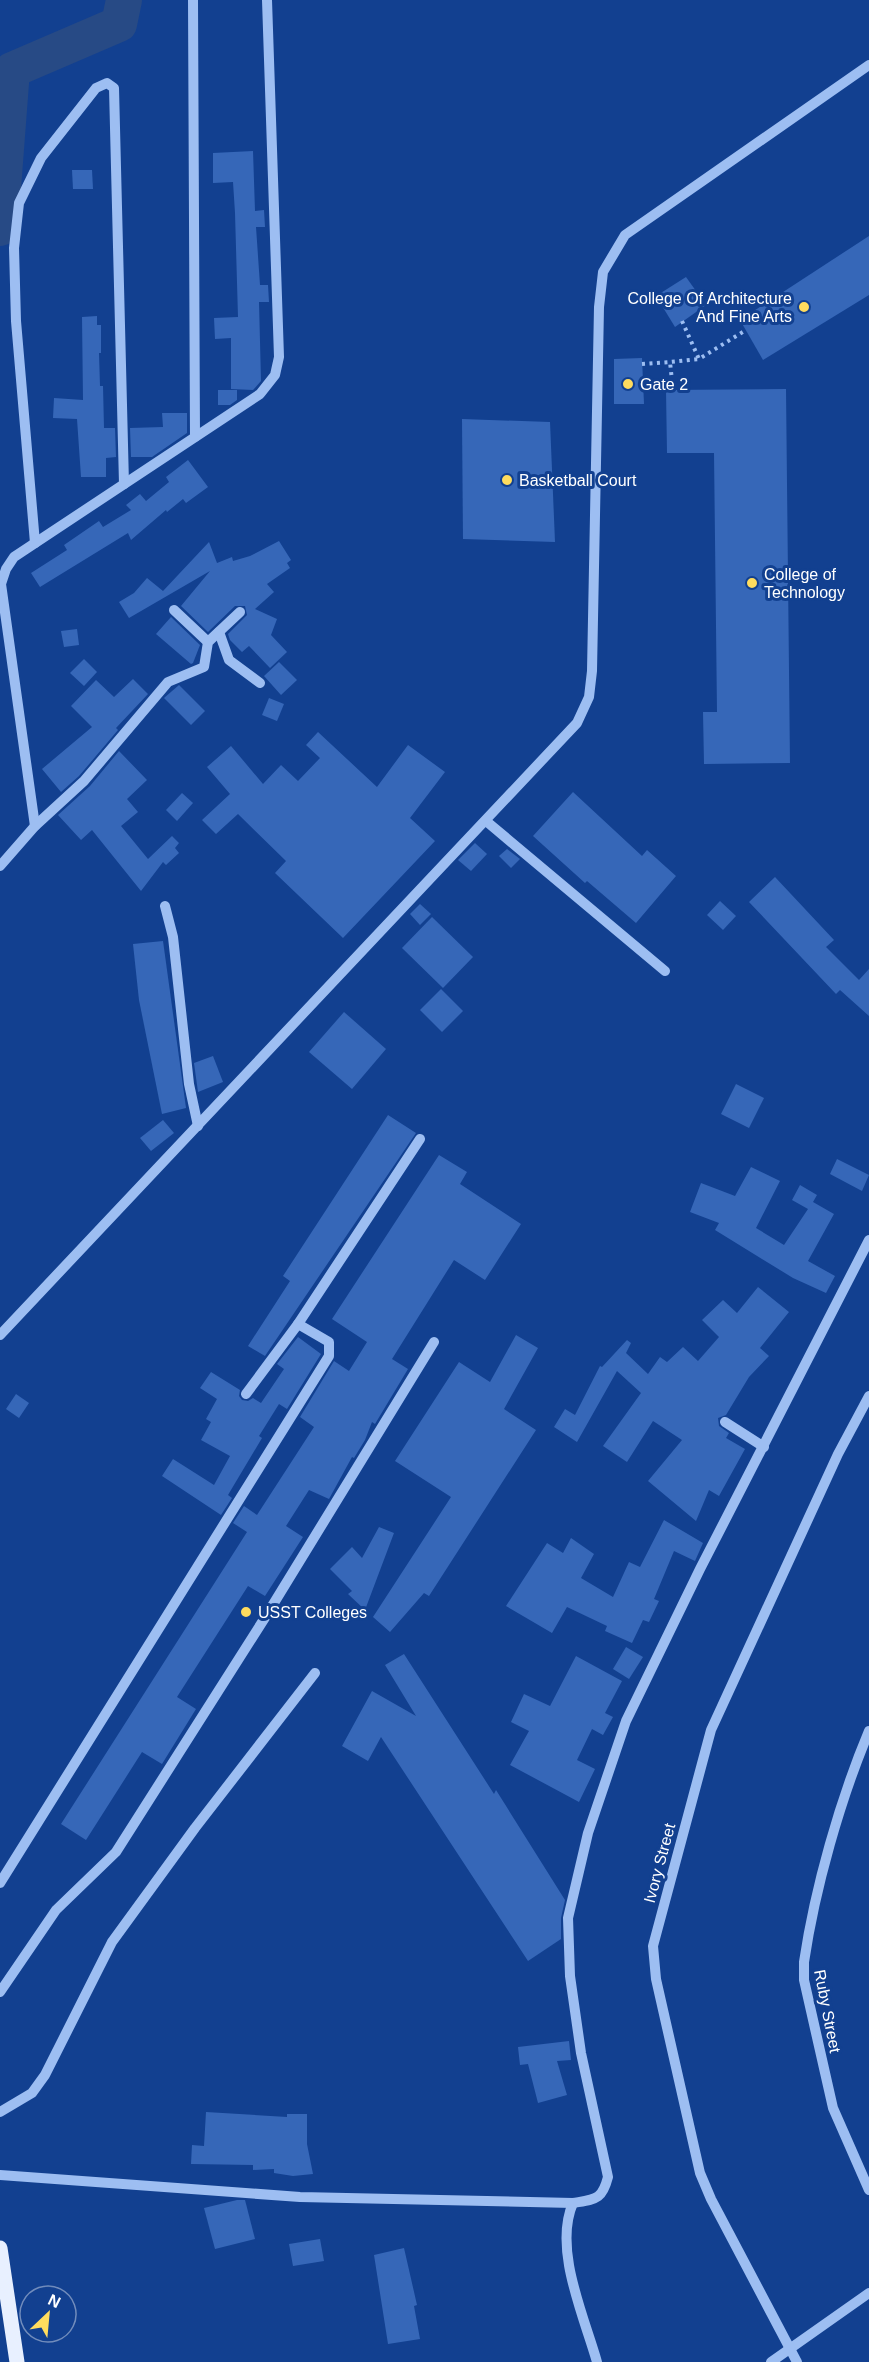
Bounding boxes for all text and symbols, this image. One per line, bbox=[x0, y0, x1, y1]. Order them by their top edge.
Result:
place label: College Of Architecture And Fine Arts bbox=[627, 290, 792, 325]
marker: College Of Architecture And Fine Arts bbox=[797, 300, 811, 314]
place label: Gate 2 bbox=[640, 376, 688, 393]
marker: Gate 2 bbox=[621, 377, 635, 391]
place label: Basketball Court bbox=[519, 472, 637, 489]
marker: Basketball Court bbox=[500, 473, 514, 487]
place label: College of Technology bbox=[764, 566, 845, 601]
marker: College of Technology bbox=[745, 576, 759, 590]
place label: USST Colleges bbox=[258, 1604, 367, 1621]
marker: USST Colleges bbox=[239, 1605, 253, 1619]
street label: Ivory Street bbox=[641, 1821, 678, 1905]
street label: Ruby Street bbox=[811, 1968, 844, 2055]
north arrow bbox=[18, 2284, 78, 2344]
text: N bbox=[45, 2291, 63, 2311]

